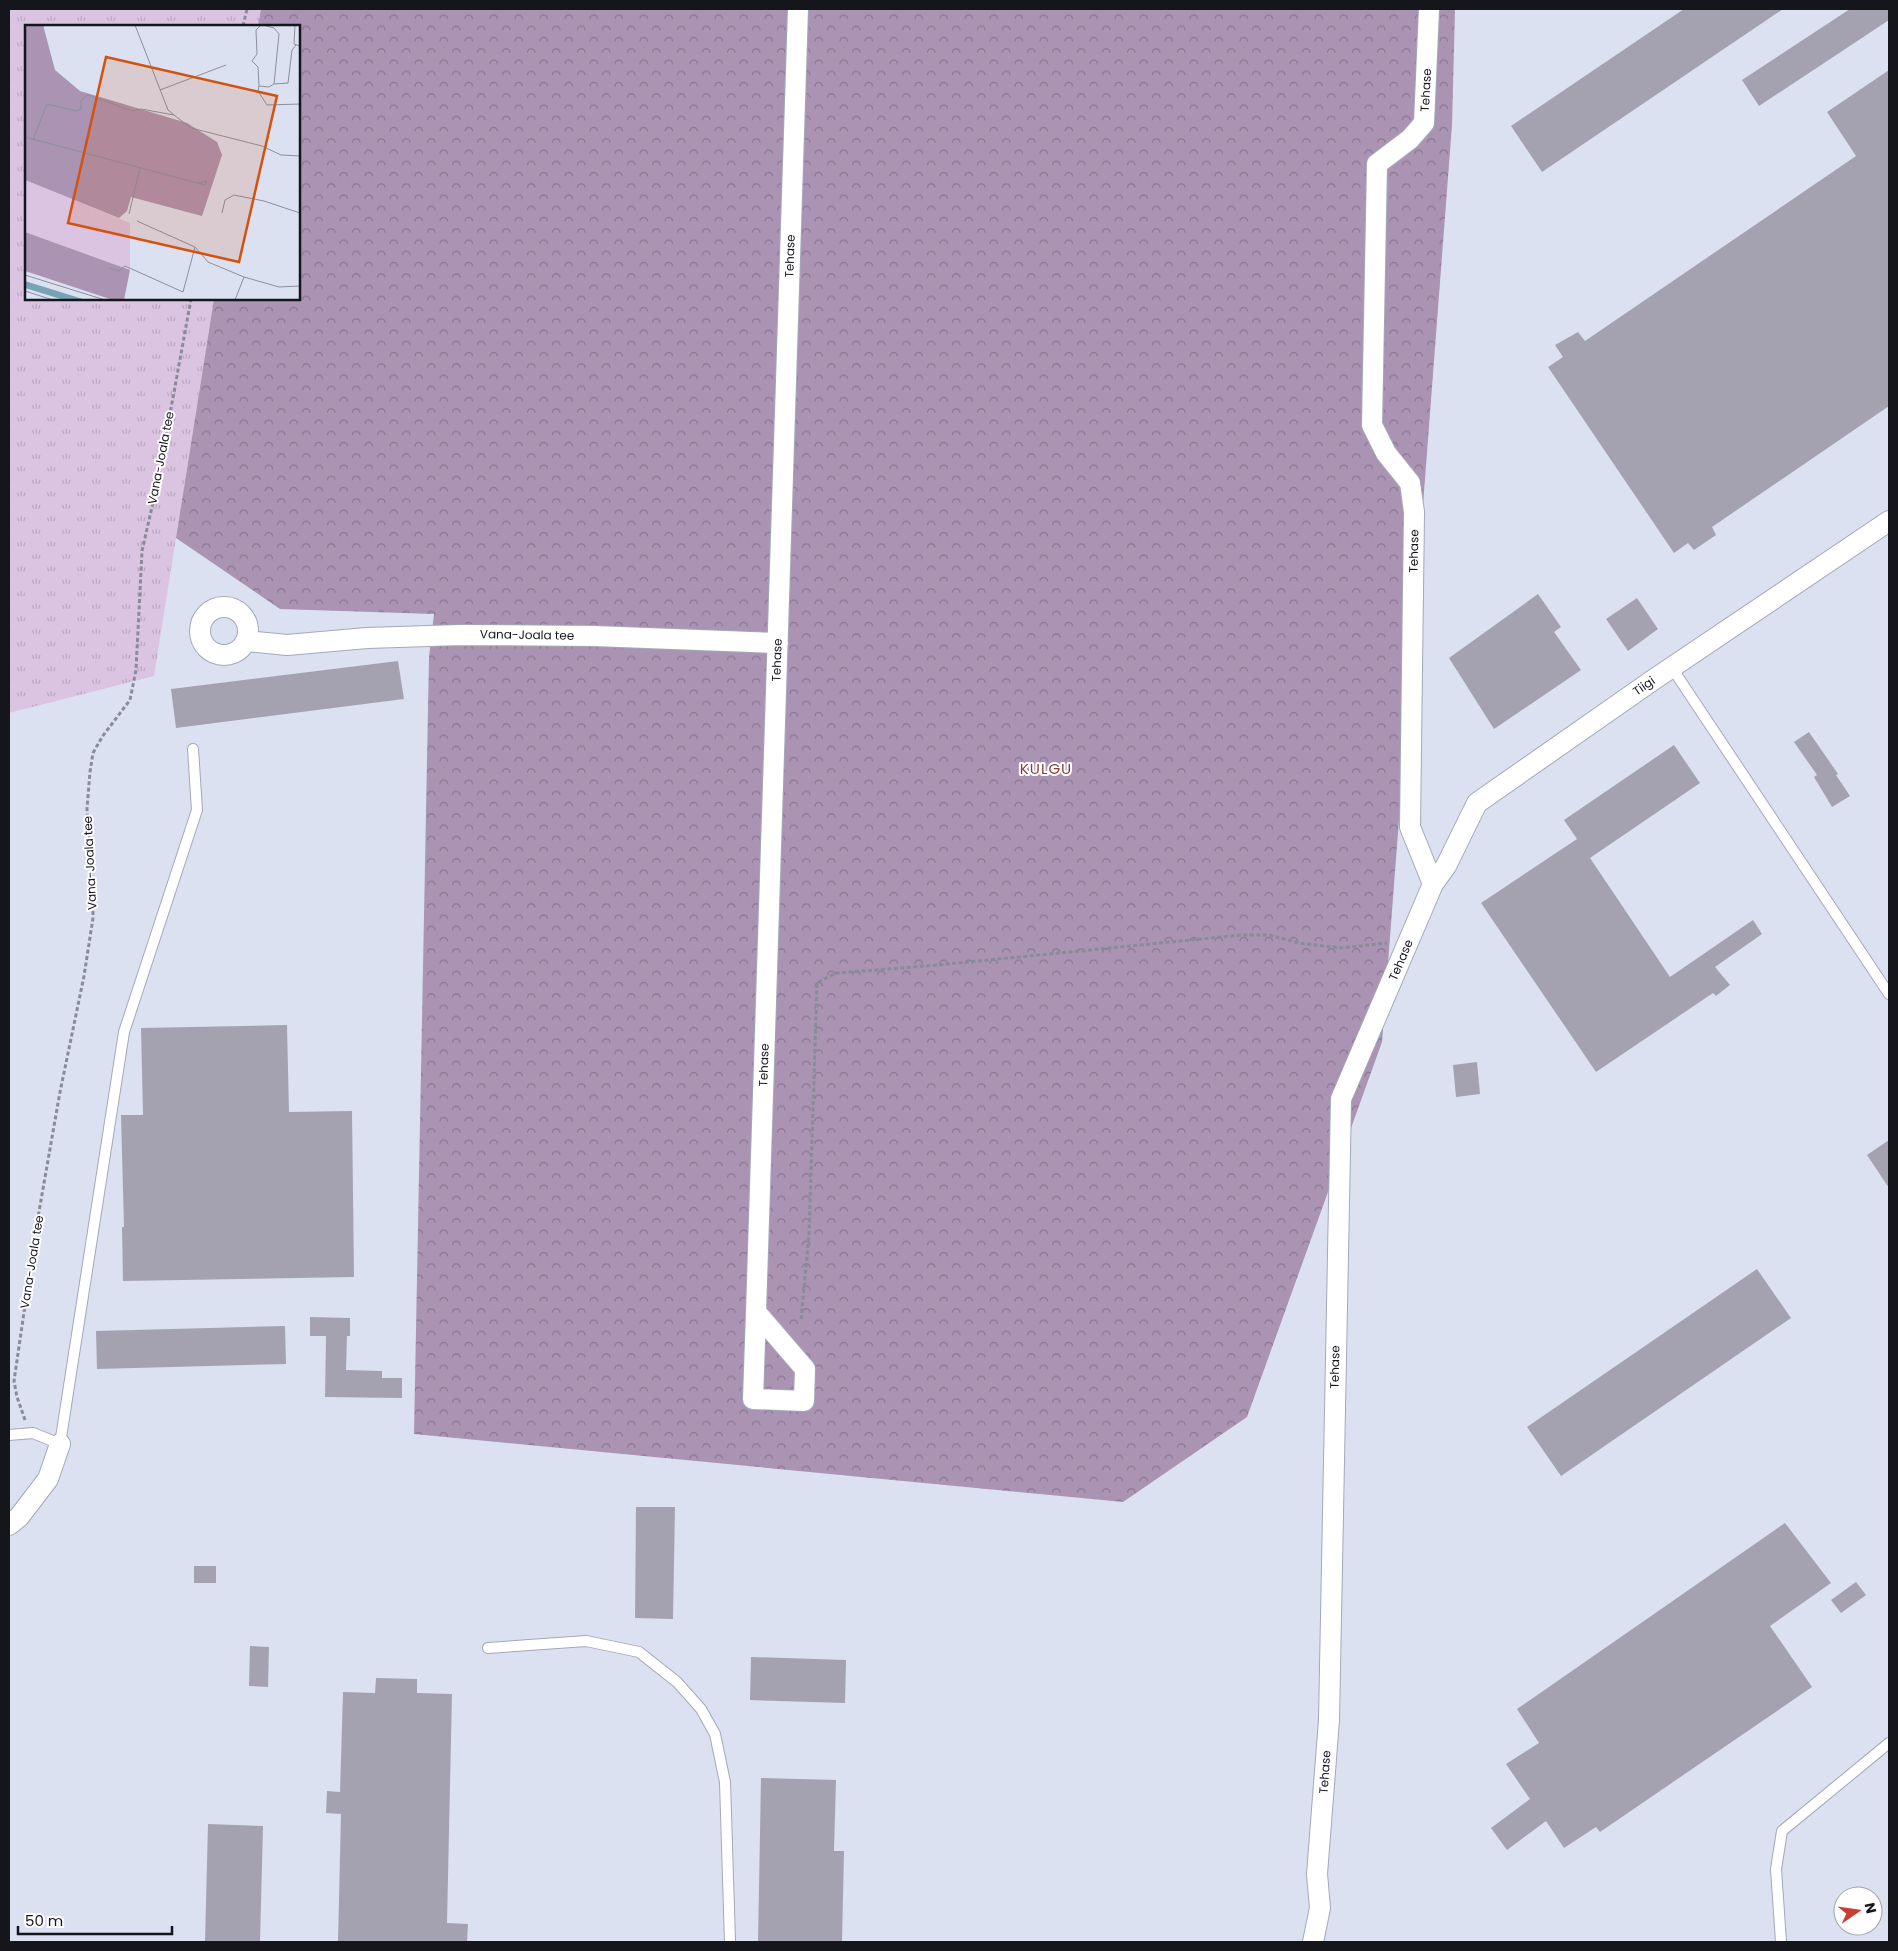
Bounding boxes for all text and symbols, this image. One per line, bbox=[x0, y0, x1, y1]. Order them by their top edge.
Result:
inset map bbox=[25, 25, 300, 300]
street label: Tehase bbox=[1416, 68, 1435, 112]
street label: Tehase bbox=[780, 234, 799, 278]
street label: Vana-Joala tee bbox=[143, 410, 178, 506]
street label: Tehase bbox=[1405, 529, 1422, 573]
street label: Vana-Joala tee bbox=[480, 625, 574, 644]
street label: Tehase bbox=[767, 638, 786, 682]
street label: Tiigi bbox=[1629, 672, 1658, 699]
district label: KULGU bbox=[1020, 758, 1072, 779]
street label: Vana-Joala tee bbox=[79, 815, 100, 911]
street label: Tehase bbox=[1384, 936, 1417, 983]
street label: Tehase bbox=[754, 1043, 773, 1087]
street label: Vana-Joala tee bbox=[16, 1214, 47, 1310]
street label: Tehase bbox=[1326, 1345, 1343, 1389]
street label: Tehase bbox=[1315, 1750, 1334, 1794]
north arrow bbox=[1833, 1886, 1883, 1936]
text: N bbox=[1860, 1901, 1882, 1915]
scale bar bbox=[18, 1904, 171, 1936]
text: 50 m bbox=[25, 1910, 63, 1931]

